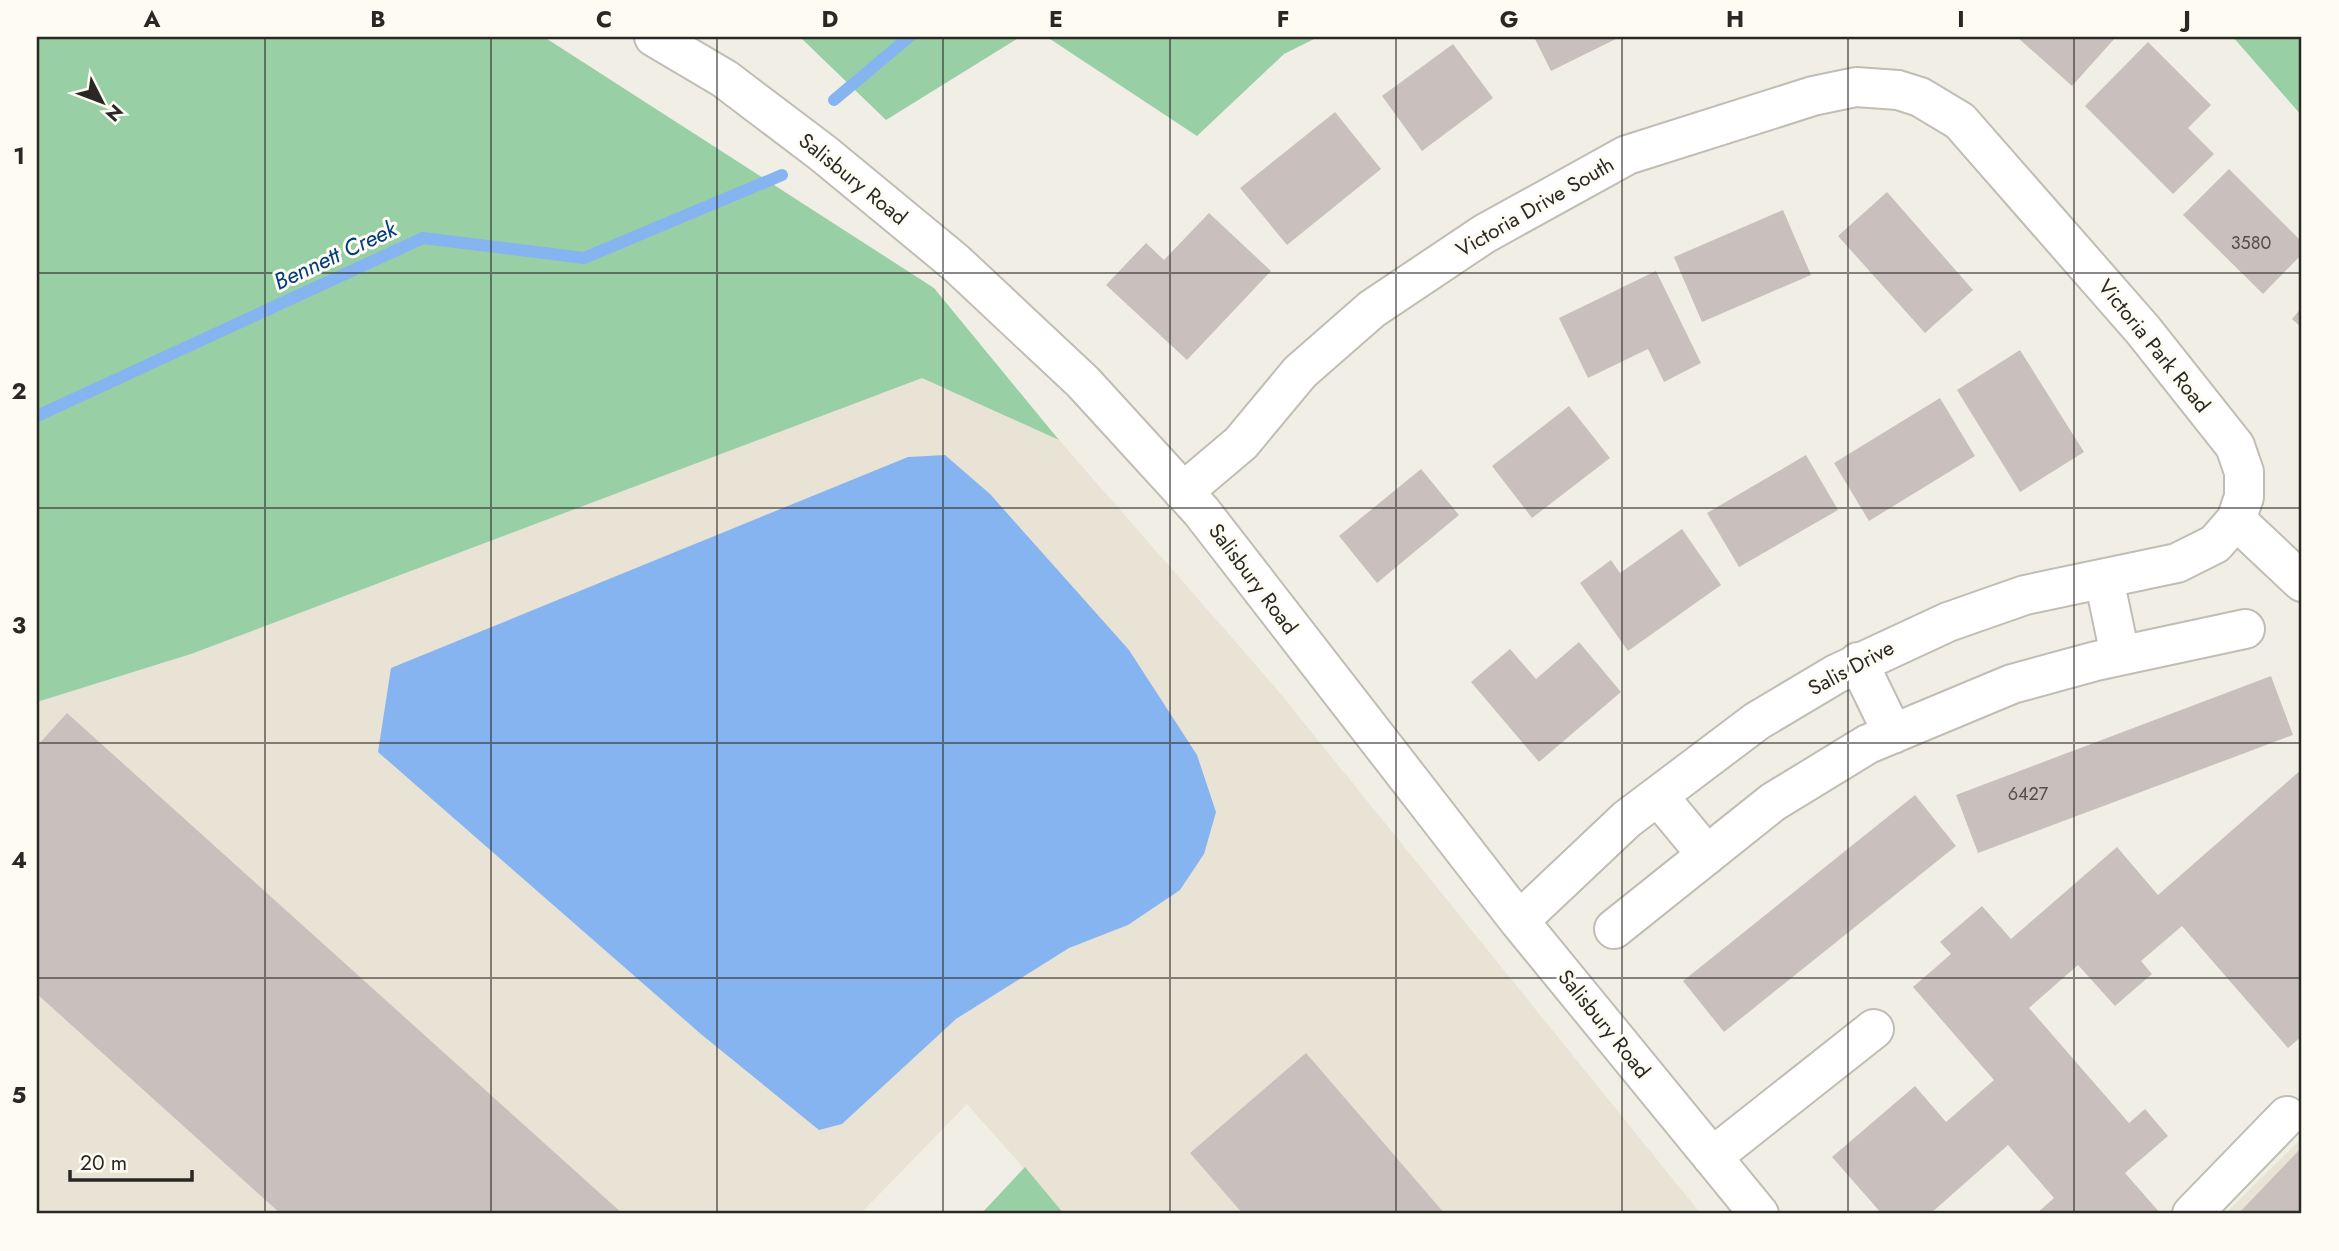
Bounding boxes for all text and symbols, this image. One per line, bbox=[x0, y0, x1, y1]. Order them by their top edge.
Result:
text: A bbox=[143, 2, 161, 36]
text: B bbox=[370, 2, 386, 36]
text: C bbox=[596, 2, 612, 36]
text: D bbox=[822, 2, 839, 36]
text: E bbox=[1049, 2, 1063, 36]
text: F bbox=[1277, 2, 1289, 36]
text: G bbox=[1500, 2, 1518, 36]
text: H bbox=[1726, 2, 1744, 36]
text: I bbox=[1957, 2, 1965, 36]
text: J bbox=[2179, 2, 2191, 36]
north arrow bbox=[66, 66, 136, 136]
text: N bbox=[99, 98, 129, 128]
street label: Salisbury Road bbox=[792, 126, 914, 232]
text: 1 bbox=[13, 139, 25, 173]
street label: Victoria Drive South bbox=[1450, 150, 1620, 264]
water label: Bennett Creek bbox=[268, 211, 403, 298]
house number: 3580 bbox=[2231, 230, 2272, 256]
street label: Victoria Park Road bbox=[2091, 273, 2217, 419]
text: 2 bbox=[11, 374, 27, 408]
street label: Salisbury Road bbox=[1201, 517, 1305, 641]
text: 3 bbox=[12, 608, 26, 642]
street label: Salis Drive bbox=[1803, 633, 1899, 703]
house number: 6427 bbox=[2008, 781, 2049, 807]
text: 4 bbox=[11, 843, 27, 877]
street label: Salisbury Road bbox=[1551, 963, 1657, 1085]
text: 5 bbox=[12, 1078, 26, 1112]
scale bar bbox=[70, 1139, 192, 1183]
text: 20 m bbox=[80, 1148, 127, 1178]

